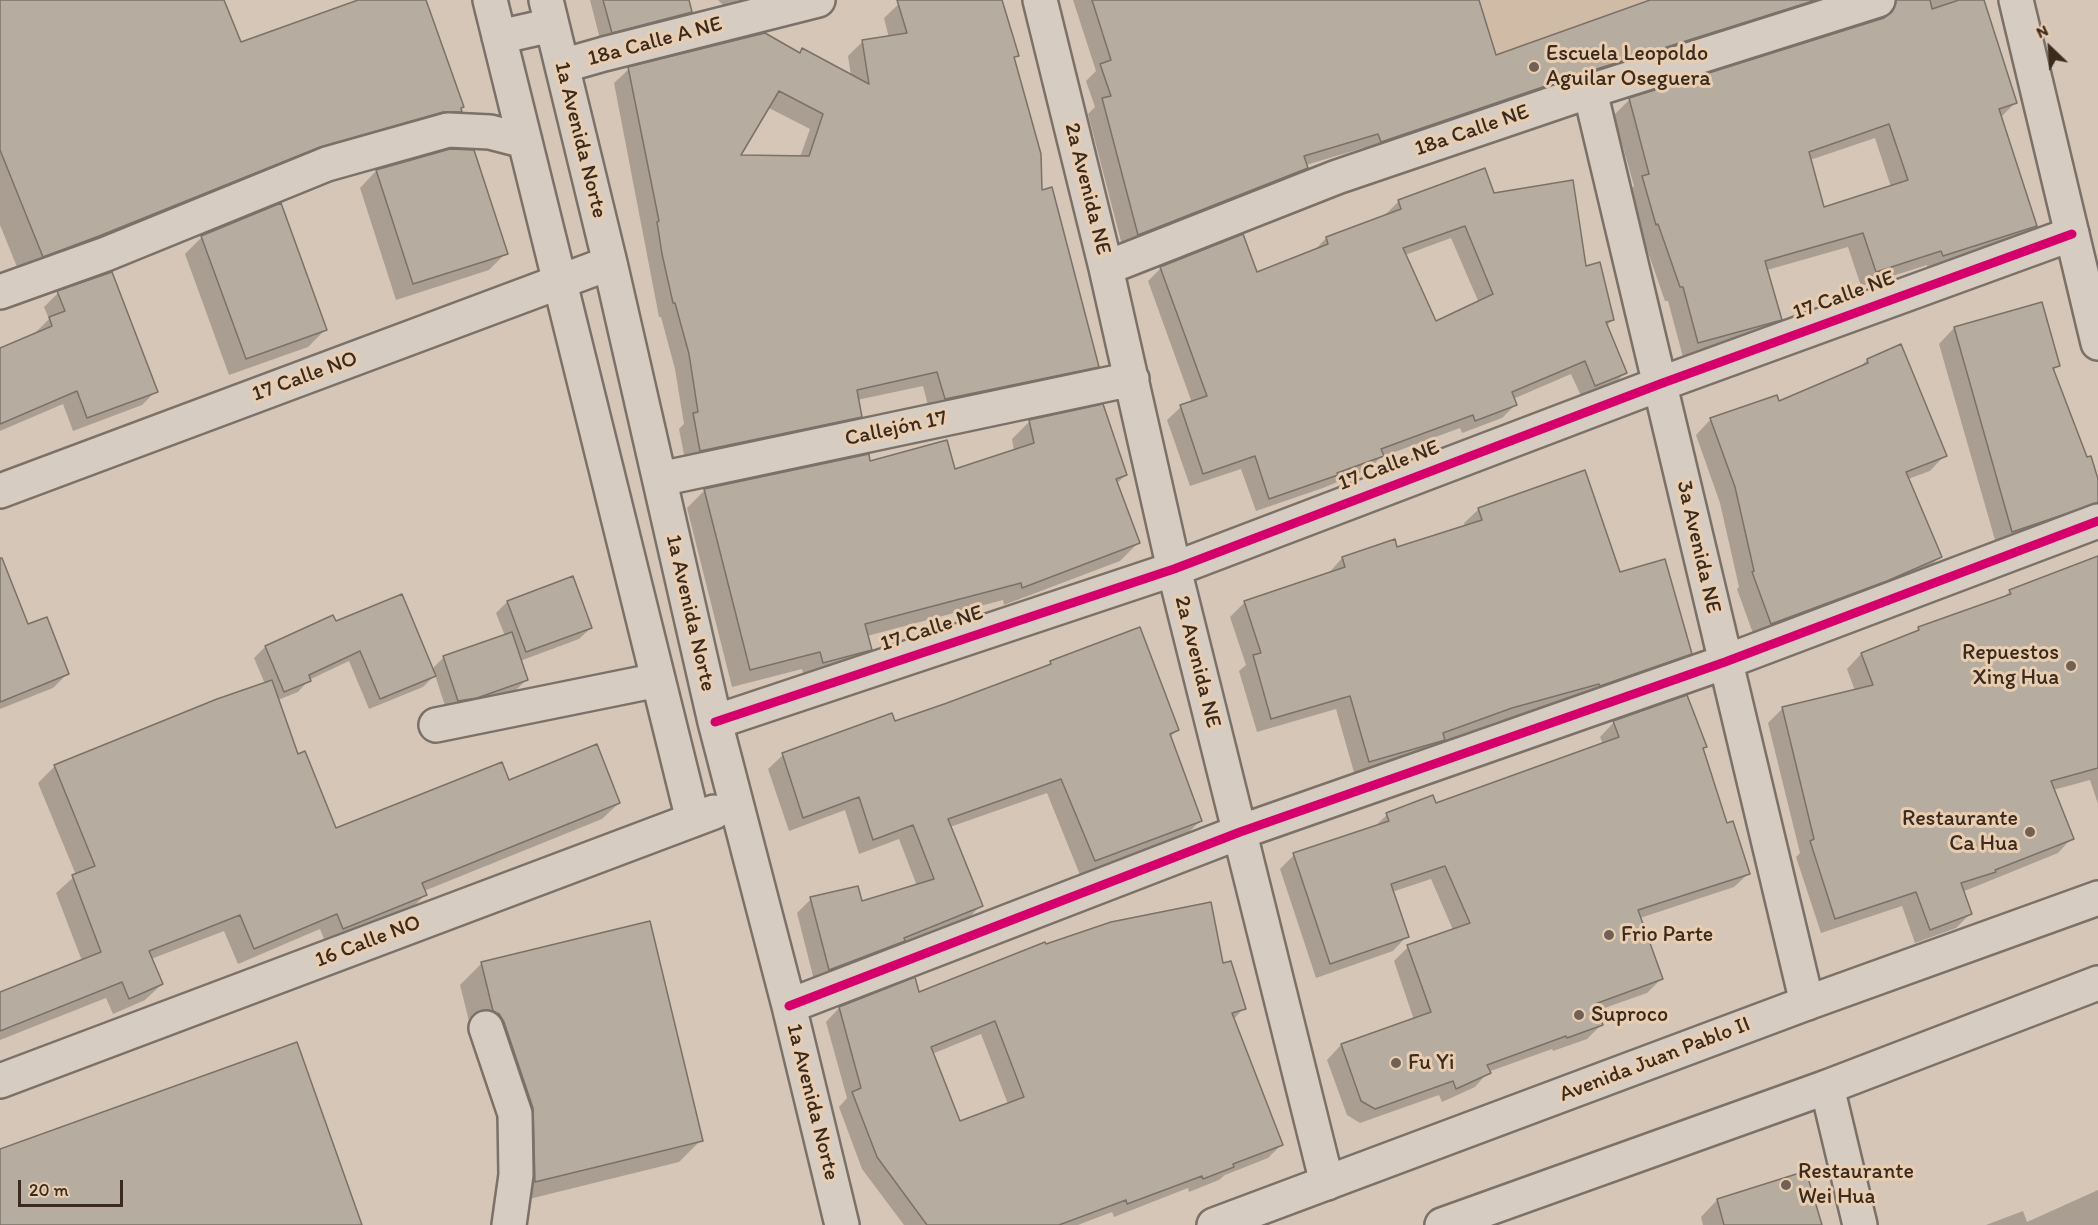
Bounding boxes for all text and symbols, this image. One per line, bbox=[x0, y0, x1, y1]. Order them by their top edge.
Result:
street label: 18a Calle A NE bbox=[585, 11, 725, 73]
north arrow bbox=[2020, 18, 2080, 78]
text: N bbox=[2033, 20, 2051, 42]
place label: Escuela Leopoldo Aguilar Oseguera bbox=[1546, 41, 1711, 92]
street label: 1a Avenida Norte bbox=[548, 59, 612, 221]
marker: Escuela Leopoldo Aguilar Oseguera bbox=[1527, 60, 1541, 74]
street label: 18a Calle NE bbox=[1411, 99, 1533, 163]
street label: 2a Avenida NE bbox=[1058, 120, 1116, 258]
street label: 17 Calle NE bbox=[1789, 265, 1899, 327]
street label: 17 Calle NO bbox=[249, 346, 361, 408]
street label: Callejón 17 bbox=[843, 405, 949, 453]
street label: 17 Calle NE bbox=[1335, 435, 1443, 497]
street label: 3a Avenida NE bbox=[1670, 478, 1726, 616]
street label: 1a Avenida Norte bbox=[659, 532, 721, 694]
street label: 2a Avenida NE bbox=[1168, 593, 1226, 731]
street label: 17 Calle NE bbox=[877, 600, 987, 658]
place label: Repuestos Xing Hua bbox=[1962, 640, 2059, 692]
marker: Repuestos Xing Hua bbox=[2064, 659, 2078, 673]
place label: Restaurante Ca Hua bbox=[1902, 806, 2018, 858]
marker: Restaurante Ca Hua bbox=[2023, 825, 2037, 839]
street label: 16 Calle NO bbox=[311, 910, 425, 974]
place label: Frio Parte bbox=[1621, 922, 1713, 948]
marker: Frio Parte bbox=[1602, 928, 1616, 942]
place label: Suproco bbox=[1591, 1002, 1668, 1028]
marker: Suproco bbox=[1572, 1008, 1586, 1022]
street label: Avenida Juan Pablo II bbox=[1556, 1011, 1754, 1109]
street label: 1a Avenida Norte bbox=[780, 1021, 844, 1183]
place label: Fu Yi bbox=[1408, 1050, 1454, 1076]
marker: Fu Yi bbox=[1389, 1056, 1403, 1070]
place label: Restaurante Wei Hua bbox=[1798, 1159, 1914, 1210]
scale bar bbox=[21, 1168, 126, 1206]
marker: Restaurante Wei Hua bbox=[1779, 1178, 1793, 1192]
text: 20 m bbox=[29, 1179, 69, 1201]

